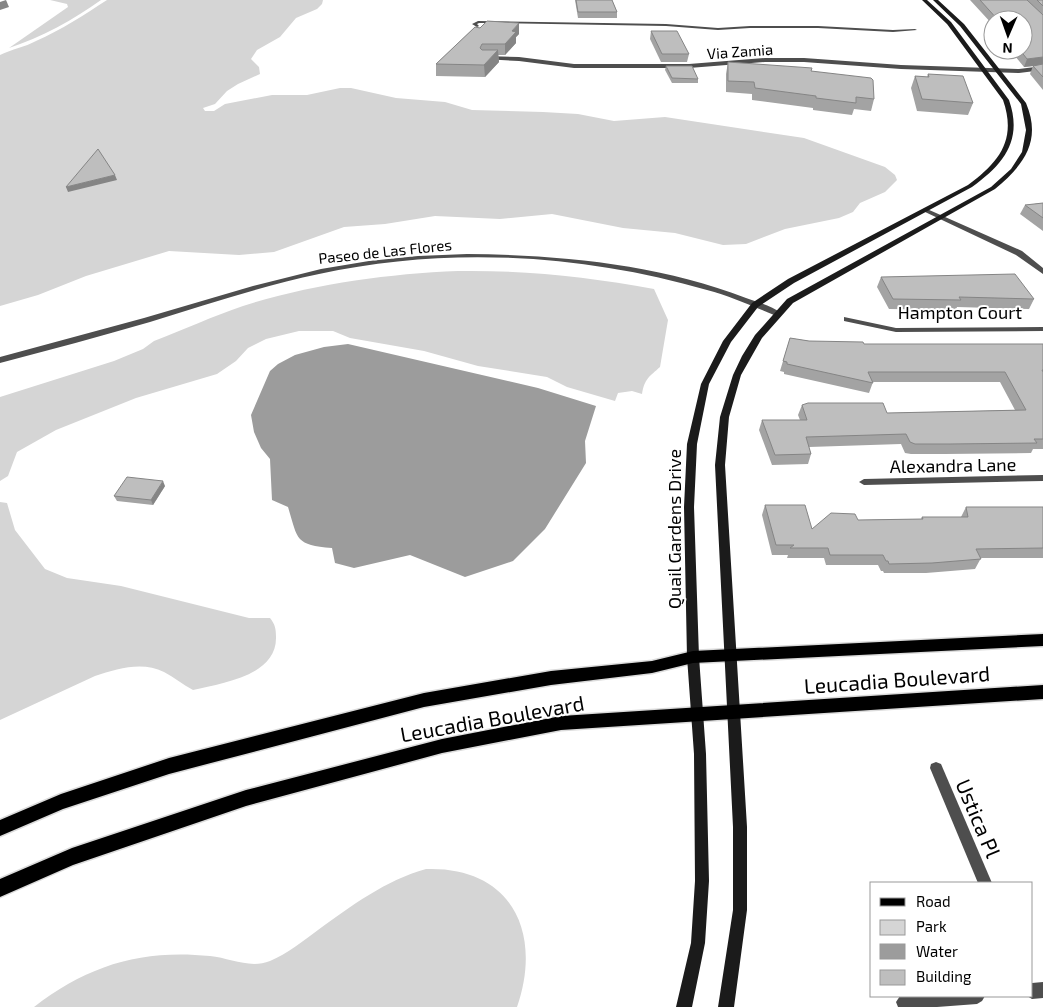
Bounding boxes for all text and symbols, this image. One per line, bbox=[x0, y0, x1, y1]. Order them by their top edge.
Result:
north arrow bbox=[983, 10, 1033, 60]
street label: Via Zamia bbox=[706, 40, 774, 62]
text: N bbox=[1002, 40, 1013, 57]
street label: Paseo de Las Flores bbox=[317, 235, 453, 267]
street label: Hampton Court bbox=[898, 301, 1022, 323]
street label: Quail Gardens Drive bbox=[663, 449, 685, 609]
street label: Alexandra Lane bbox=[889, 453, 1017, 477]
street label: Leucadia Boulevard bbox=[803, 660, 991, 698]
street label: Leucadia Boulevard bbox=[398, 690, 586, 746]
street label: Ustica Pl bbox=[951, 775, 1007, 862]
legend bbox=[870, 882, 1033, 997]
text: Road bbox=[916, 892, 951, 910]
text: Park bbox=[916, 917, 947, 935]
text: Water bbox=[916, 942, 958, 960]
text: Building bbox=[916, 967, 972, 985]

